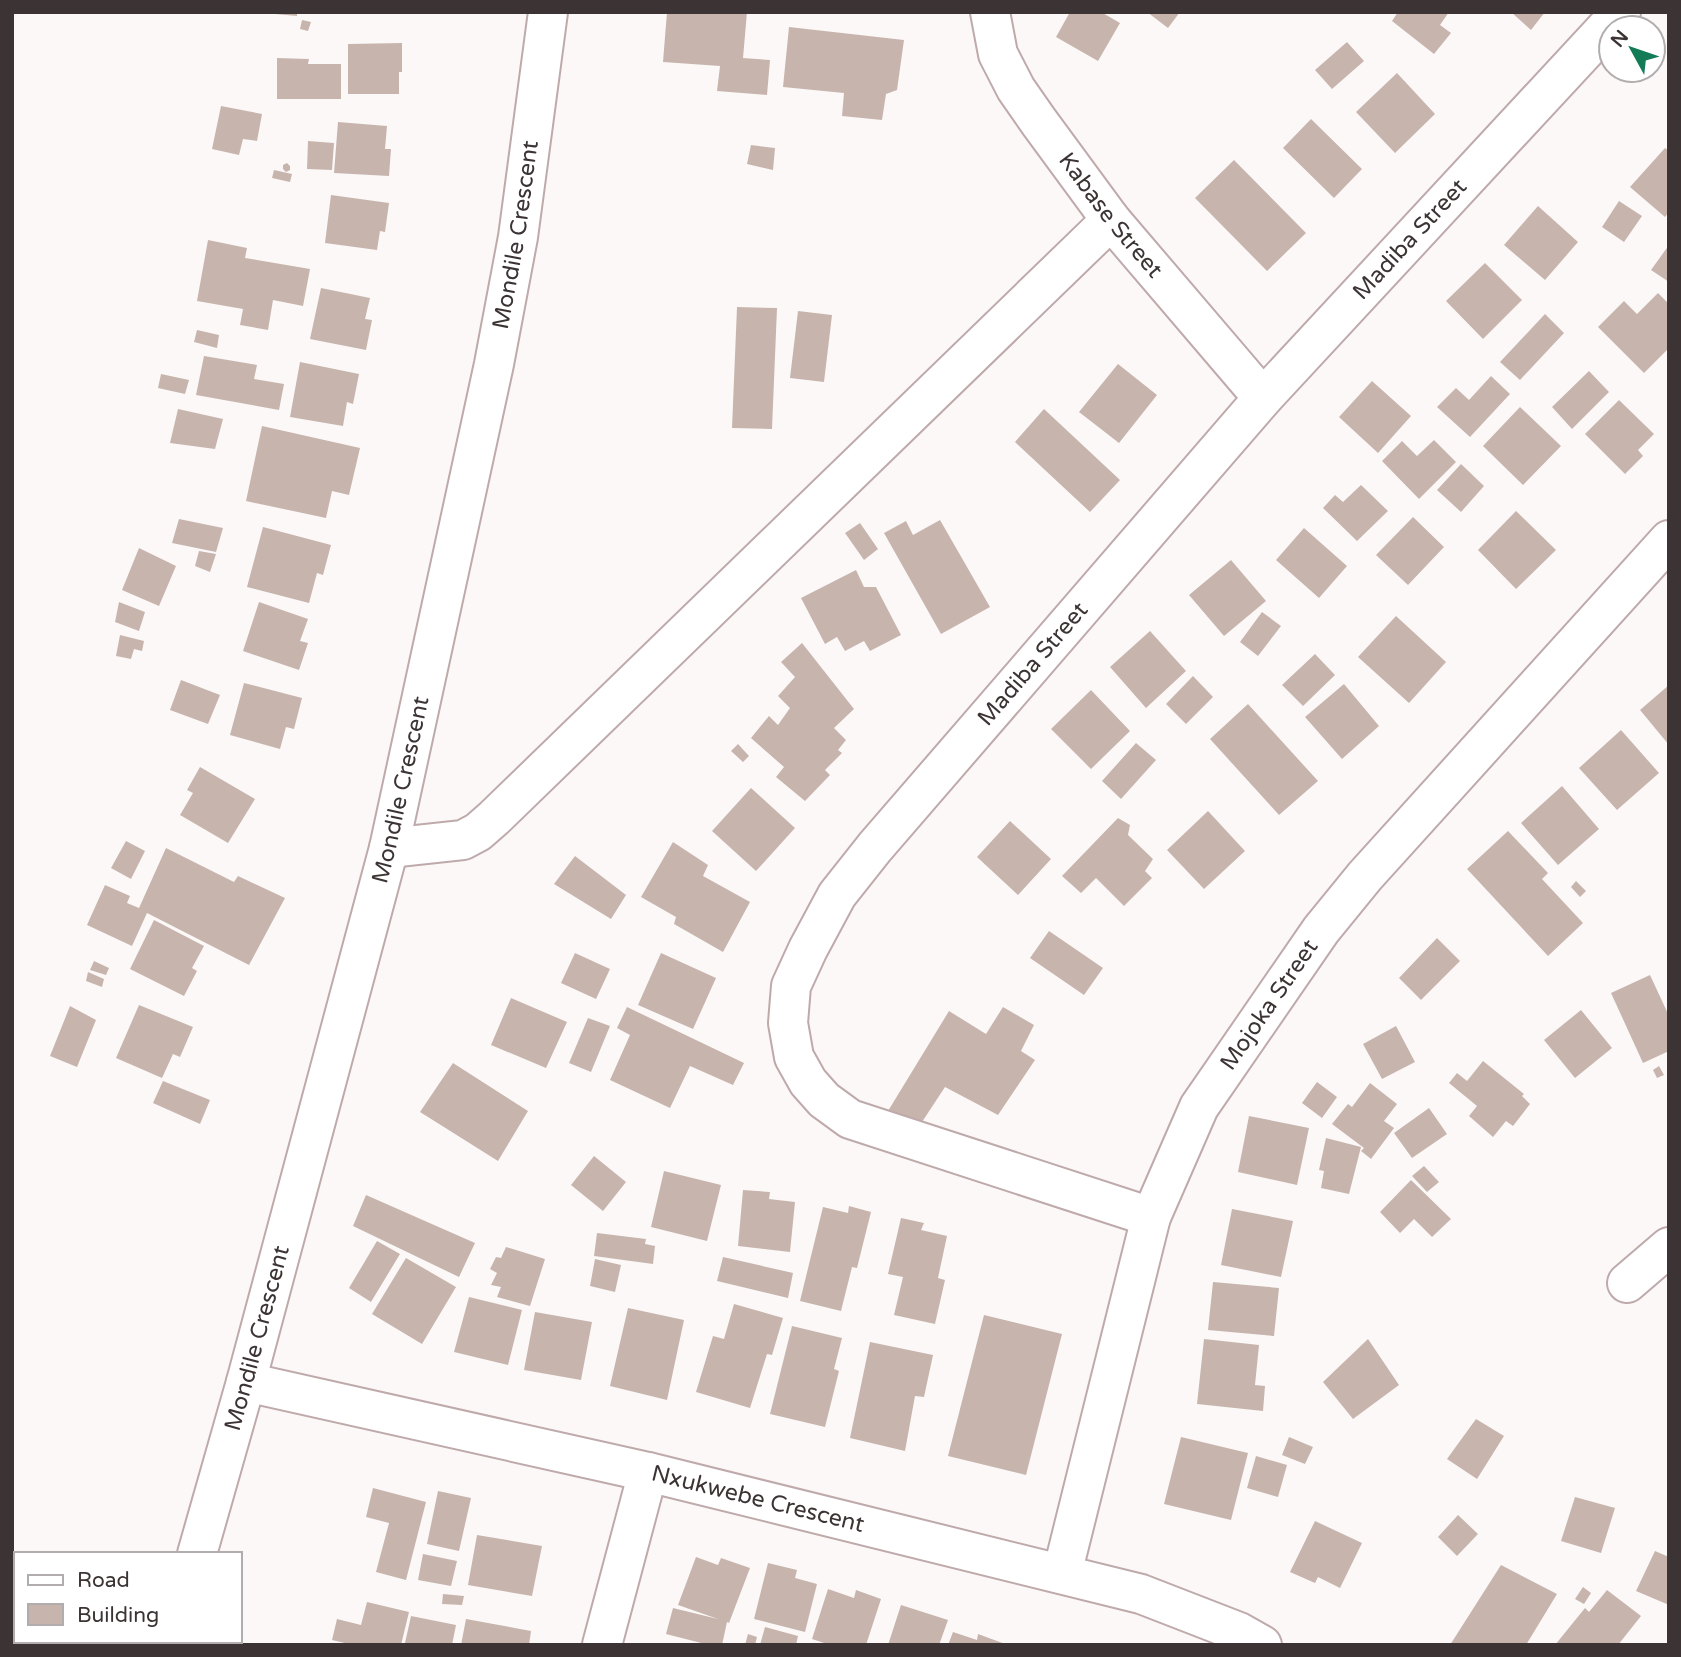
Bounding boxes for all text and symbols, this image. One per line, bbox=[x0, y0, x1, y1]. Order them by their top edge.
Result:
north arrow bbox=[1597, 14, 1667, 84]
text: N bbox=[1606, 26, 1633, 52]
street label: Mondile Crescent bbox=[487, 138, 545, 332]
street label: Kabase Street bbox=[1052, 147, 1168, 284]
street label: Madiba Street bbox=[1347, 173, 1473, 306]
street label: Madiba Street bbox=[972, 596, 1094, 732]
street label: Mondile Crescent bbox=[366, 694, 436, 887]
street label: Mojoka Street bbox=[1215, 934, 1324, 1076]
street label: Mondile Crescent bbox=[219, 1242, 296, 1434]
street label: Nxukwebe Crescent bbox=[648, 1459, 867, 1539]
legend bbox=[14, 1552, 242, 1643]
text: Road bbox=[77, 1568, 130, 1593]
text: Building bbox=[77, 1603, 159, 1628]

